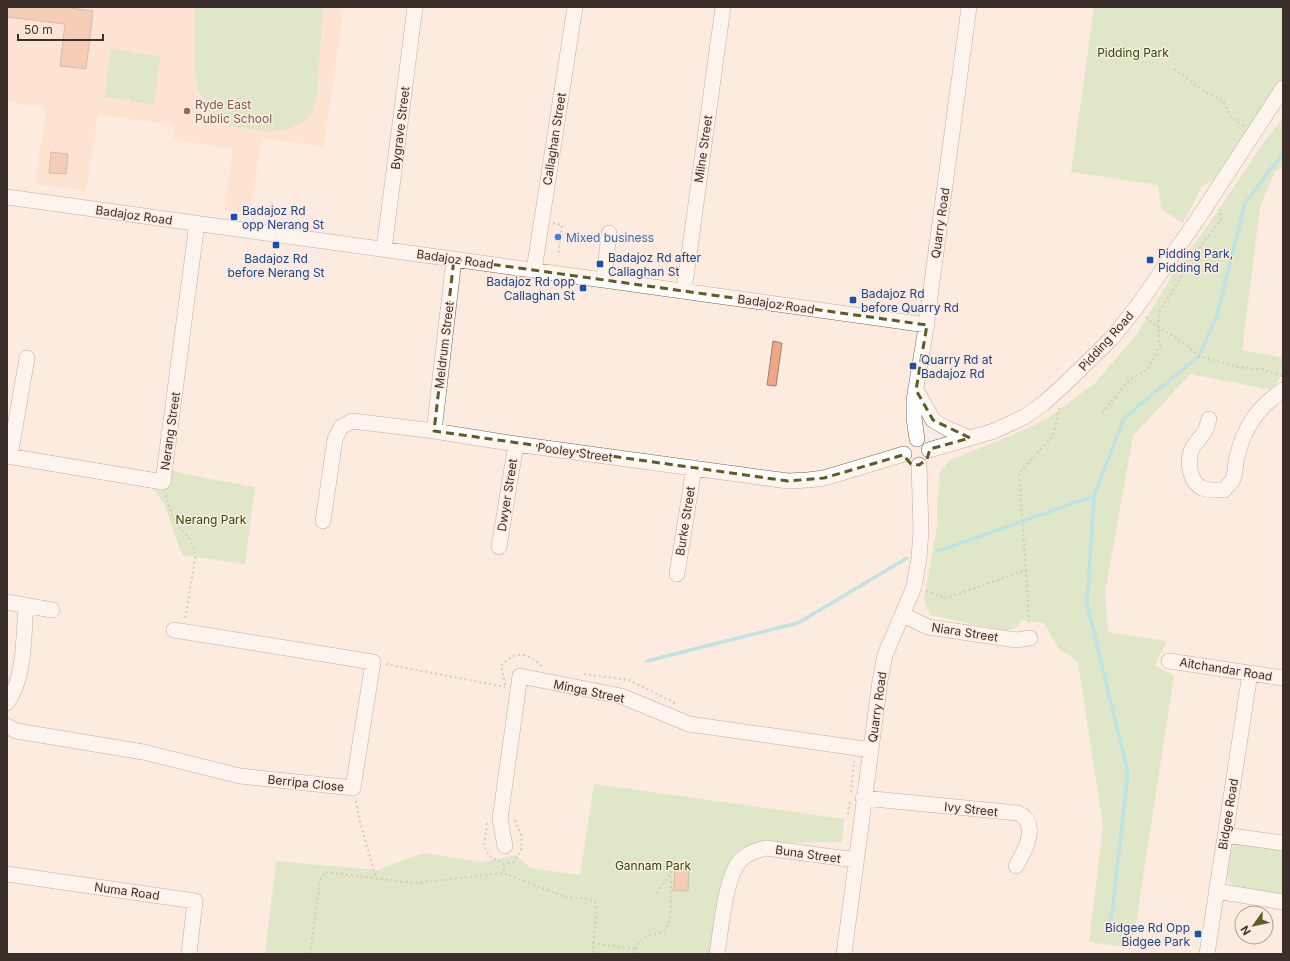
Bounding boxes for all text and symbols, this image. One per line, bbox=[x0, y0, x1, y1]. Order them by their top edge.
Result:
scale bar bbox=[18, 16, 103, 42]
text: 50 m bbox=[24, 22, 53, 37]
park label: Pidding Park bbox=[1097, 45, 1169, 60]
street label: Bygrave Street bbox=[387, 86, 413, 170]
street label: Callaghan Street bbox=[539, 92, 569, 186]
place label: Ryde East Public School bbox=[195, 97, 272, 126]
marker: Ryde East Public School bbox=[182, 106, 192, 116]
street label: Milne Street bbox=[691, 114, 715, 184]
street label: Quarry Road bbox=[928, 187, 952, 259]
street label: Badajoz Road bbox=[95, 202, 173, 228]
place label: Badajoz Rd opp Nerang St bbox=[242, 203, 324, 232]
marker: Badajoz Rd opp Nerang St bbox=[229, 212, 239, 222]
place label: Mixed business bbox=[566, 230, 654, 245]
marker: Mixed business bbox=[553, 232, 563, 242]
marker: Badajoz Rd before Nerang St bbox=[271, 240, 281, 250]
street label: Badajoz Road bbox=[416, 246, 494, 272]
place label: Pidding Park, Pidding Rd bbox=[1158, 246, 1233, 275]
place label: Badajoz Rd after Callaghan St bbox=[608, 250, 701, 279]
place label: Badajoz Rd before Nerang St bbox=[227, 251, 325, 280]
marker: Pidding Park, Pidding Rd bbox=[1145, 255, 1155, 265]
marker: Badajoz Rd after Callaghan St bbox=[595, 259, 605, 269]
place label: Badajoz Rd opp Callaghan St bbox=[486, 274, 575, 303]
marker: Badajoz Rd opp Callaghan St bbox=[578, 283, 588, 293]
place label: Badajoz Rd before Quarry Rd bbox=[861, 286, 959, 315]
street label: Badajoz Road bbox=[737, 291, 815, 317]
marker: Badajoz Rd before Quarry Rd bbox=[848, 295, 858, 305]
street label: Meldrum Street bbox=[431, 301, 457, 389]
street label: Pidding Road bbox=[1075, 308, 1137, 374]
place label: Quarry Rd at Badajoz Rd bbox=[921, 352, 993, 381]
marker: Quarry Rd at Badajoz Rd bbox=[908, 361, 918, 371]
street label: Nerang Street bbox=[157, 391, 183, 471]
street label: Pooley Street bbox=[537, 439, 614, 465]
street label: Dwyer Street bbox=[494, 457, 520, 533]
street label: Burke Street bbox=[672, 485, 698, 557]
park label: Nerang Park bbox=[176, 512, 247, 527]
street label: Niara Street bbox=[931, 619, 999, 645]
street label: Aitchandar Road bbox=[1179, 654, 1273, 684]
street label: Quarry Road bbox=[865, 671, 889, 743]
street label: Minga Street bbox=[552, 676, 626, 706]
street label: Berripa Close bbox=[267, 772, 345, 794]
street label: Bidgee Road bbox=[1215, 777, 1241, 851]
street label: Ivy Street bbox=[943, 799, 999, 819]
street label: Buna Street bbox=[774, 842, 842, 866]
park label: Gannam Park bbox=[615, 858, 692, 873]
street label: Numa Road bbox=[93, 879, 161, 903]
north arrow bbox=[1234, 905, 1274, 945]
place label: Bidgee Rd Opp Bidgee Park bbox=[1105, 920, 1190, 949]
text: N bbox=[1237, 923, 1254, 938]
marker: Bidgee Rd Opp Bidgee Park bbox=[1193, 929, 1203, 939]

